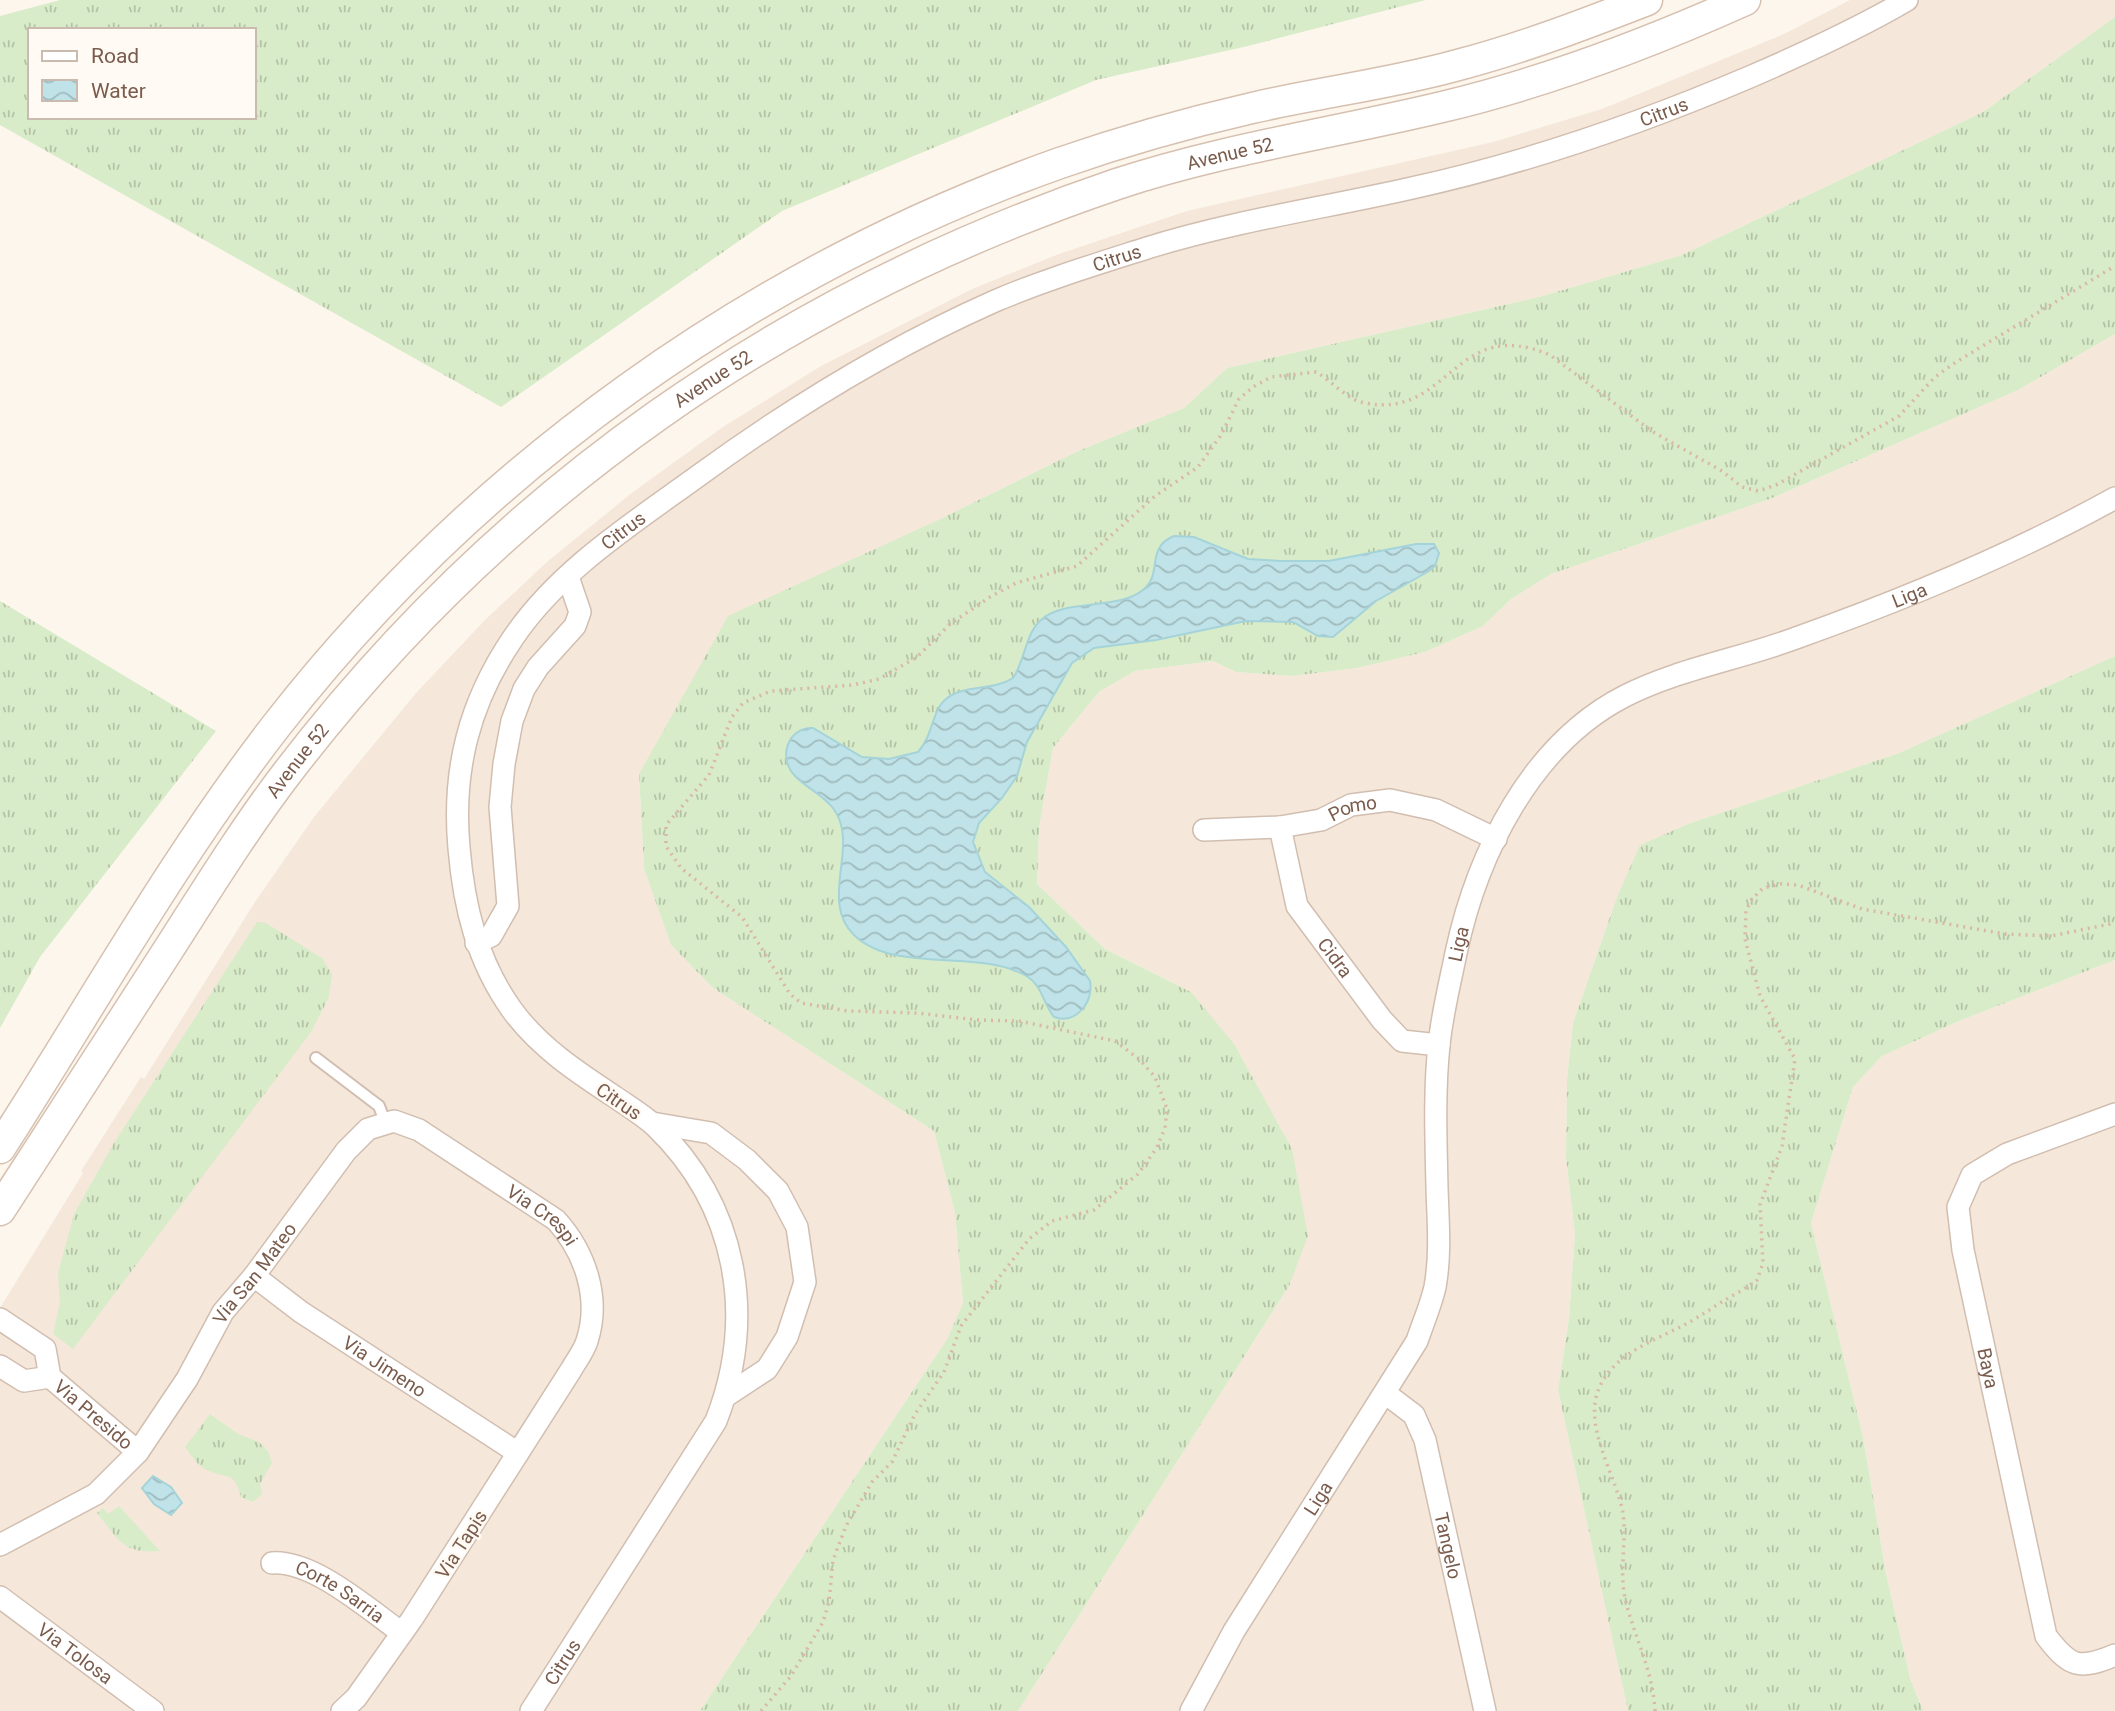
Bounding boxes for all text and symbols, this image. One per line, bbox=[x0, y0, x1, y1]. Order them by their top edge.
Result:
legend bbox=[28, 28, 256, 119]
text: Road bbox=[91, 44, 139, 68]
text: Water bbox=[91, 79, 146, 103]
street label: Citrus bbox=[1637, 92, 1691, 132]
street label: Avenue 52 bbox=[1184, 133, 1275, 175]
street label: Citrus bbox=[1090, 240, 1144, 277]
street label: Avenue 52 bbox=[669, 345, 756, 413]
street label: Citrus bbox=[596, 506, 650, 555]
street label: Liga bbox=[1889, 578, 1930, 613]
street label: Avenue 52 bbox=[261, 719, 334, 803]
street label: Pomo bbox=[1324, 791, 1378, 827]
street label: Liga bbox=[1444, 924, 1474, 964]
street label: Cidra bbox=[1313, 933, 1357, 982]
street label: Citrus bbox=[592, 1078, 646, 1125]
street label: Via Crespi bbox=[502, 1180, 583, 1250]
street label: Via San Mateo bbox=[208, 1218, 301, 1328]
street label: Via Jimeno bbox=[338, 1331, 431, 1402]
street label: Baya bbox=[1972, 1346, 2003, 1391]
street label: Via Presido bbox=[49, 1375, 137, 1455]
street label: Liga bbox=[1299, 1477, 1338, 1520]
street label: Via Tapis bbox=[431, 1506, 492, 1583]
street label: Tangelo bbox=[1429, 1510, 1466, 1581]
street label: Corte Sarria bbox=[292, 1556, 389, 1628]
street label: Via Tolosa bbox=[33, 1618, 117, 1689]
street label: Citrus bbox=[539, 1635, 586, 1690]

